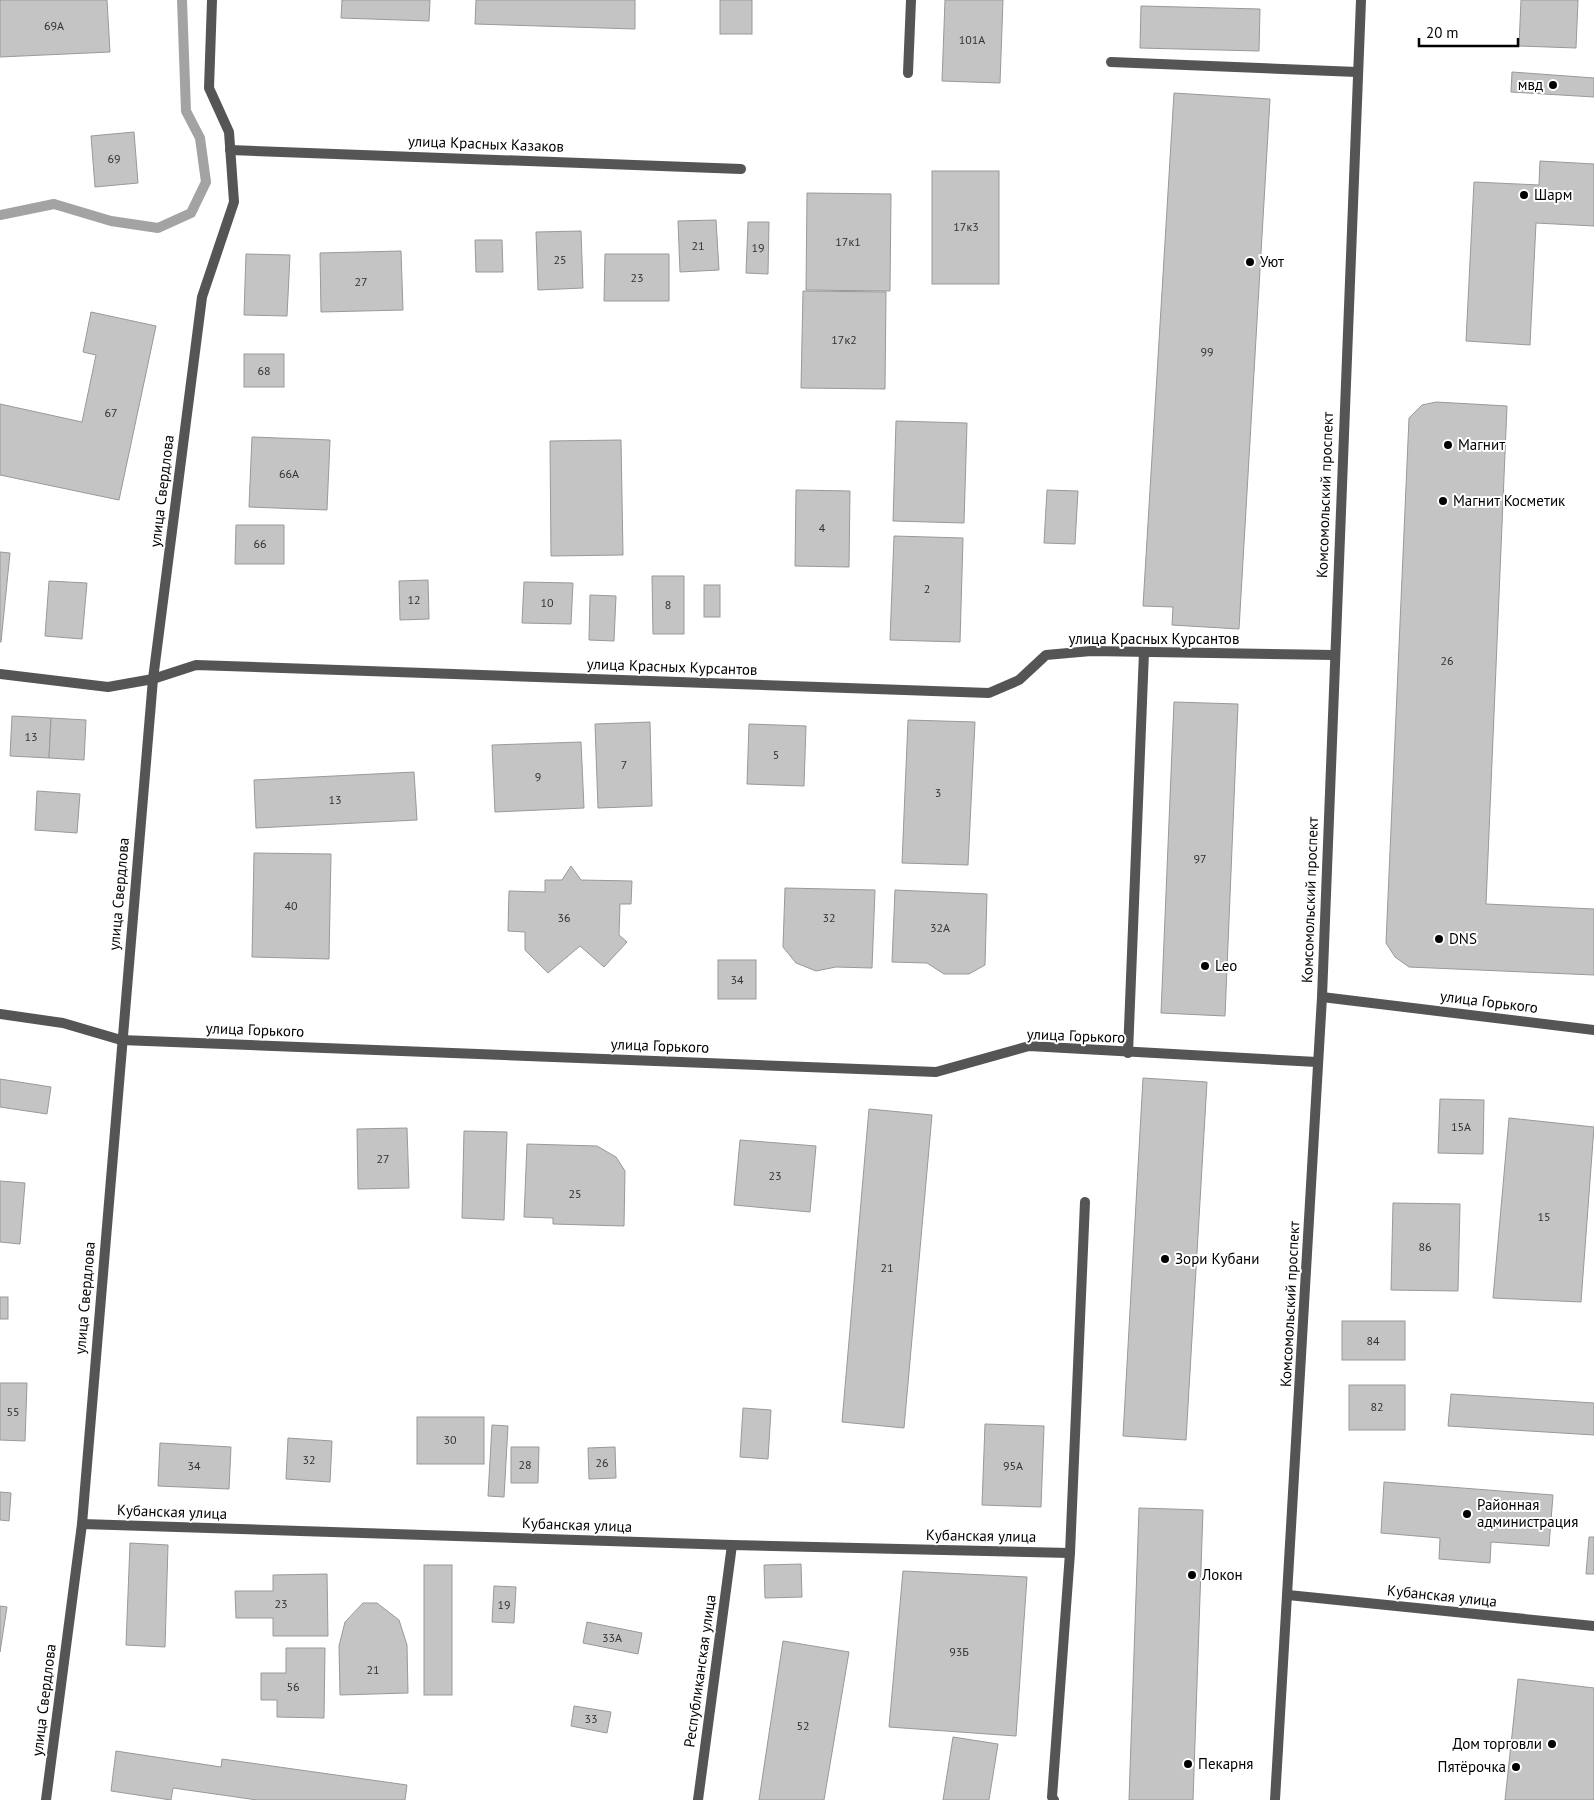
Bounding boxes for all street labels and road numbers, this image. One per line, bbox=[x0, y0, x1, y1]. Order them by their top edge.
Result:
street label: улица Красных Казаков bbox=[408, 131, 564, 156]
street label: Комсомольский проспект bbox=[1312, 411, 1337, 578]
street label: улица Свердлова bbox=[145, 434, 178, 548]
street label: улица Красных Курсантов bbox=[1069, 629, 1239, 648]
street label: улица Красных Курсантов bbox=[586, 654, 758, 679]
street label: Комсомольский проспект bbox=[1297, 816, 1322, 983]
street label: улица Свердлова bbox=[104, 837, 133, 951]
street label: улица Горького bbox=[1439, 986, 1539, 1017]
street label: улица Горького bbox=[205, 1018, 305, 1041]
street label: улица Горького bbox=[1026, 1024, 1126, 1047]
street label: улица Горького bbox=[610, 1034, 710, 1057]
street label: Комсомольский проспект bbox=[1276, 1220, 1303, 1388]
street label: улица Свердлова bbox=[70, 1241, 99, 1355]
street label: Кубанская улица bbox=[117, 1500, 228, 1523]
street label: Кубанская улица bbox=[522, 1513, 633, 1536]
street label: Кубанская улица bbox=[926, 1525, 1036, 1546]
street label: Кубанская улица bbox=[1386, 1580, 1498, 1611]
street label: Республиканская улица bbox=[679, 1593, 720, 1749]
street label: улица Свердлова bbox=[27, 1643, 60, 1757]

